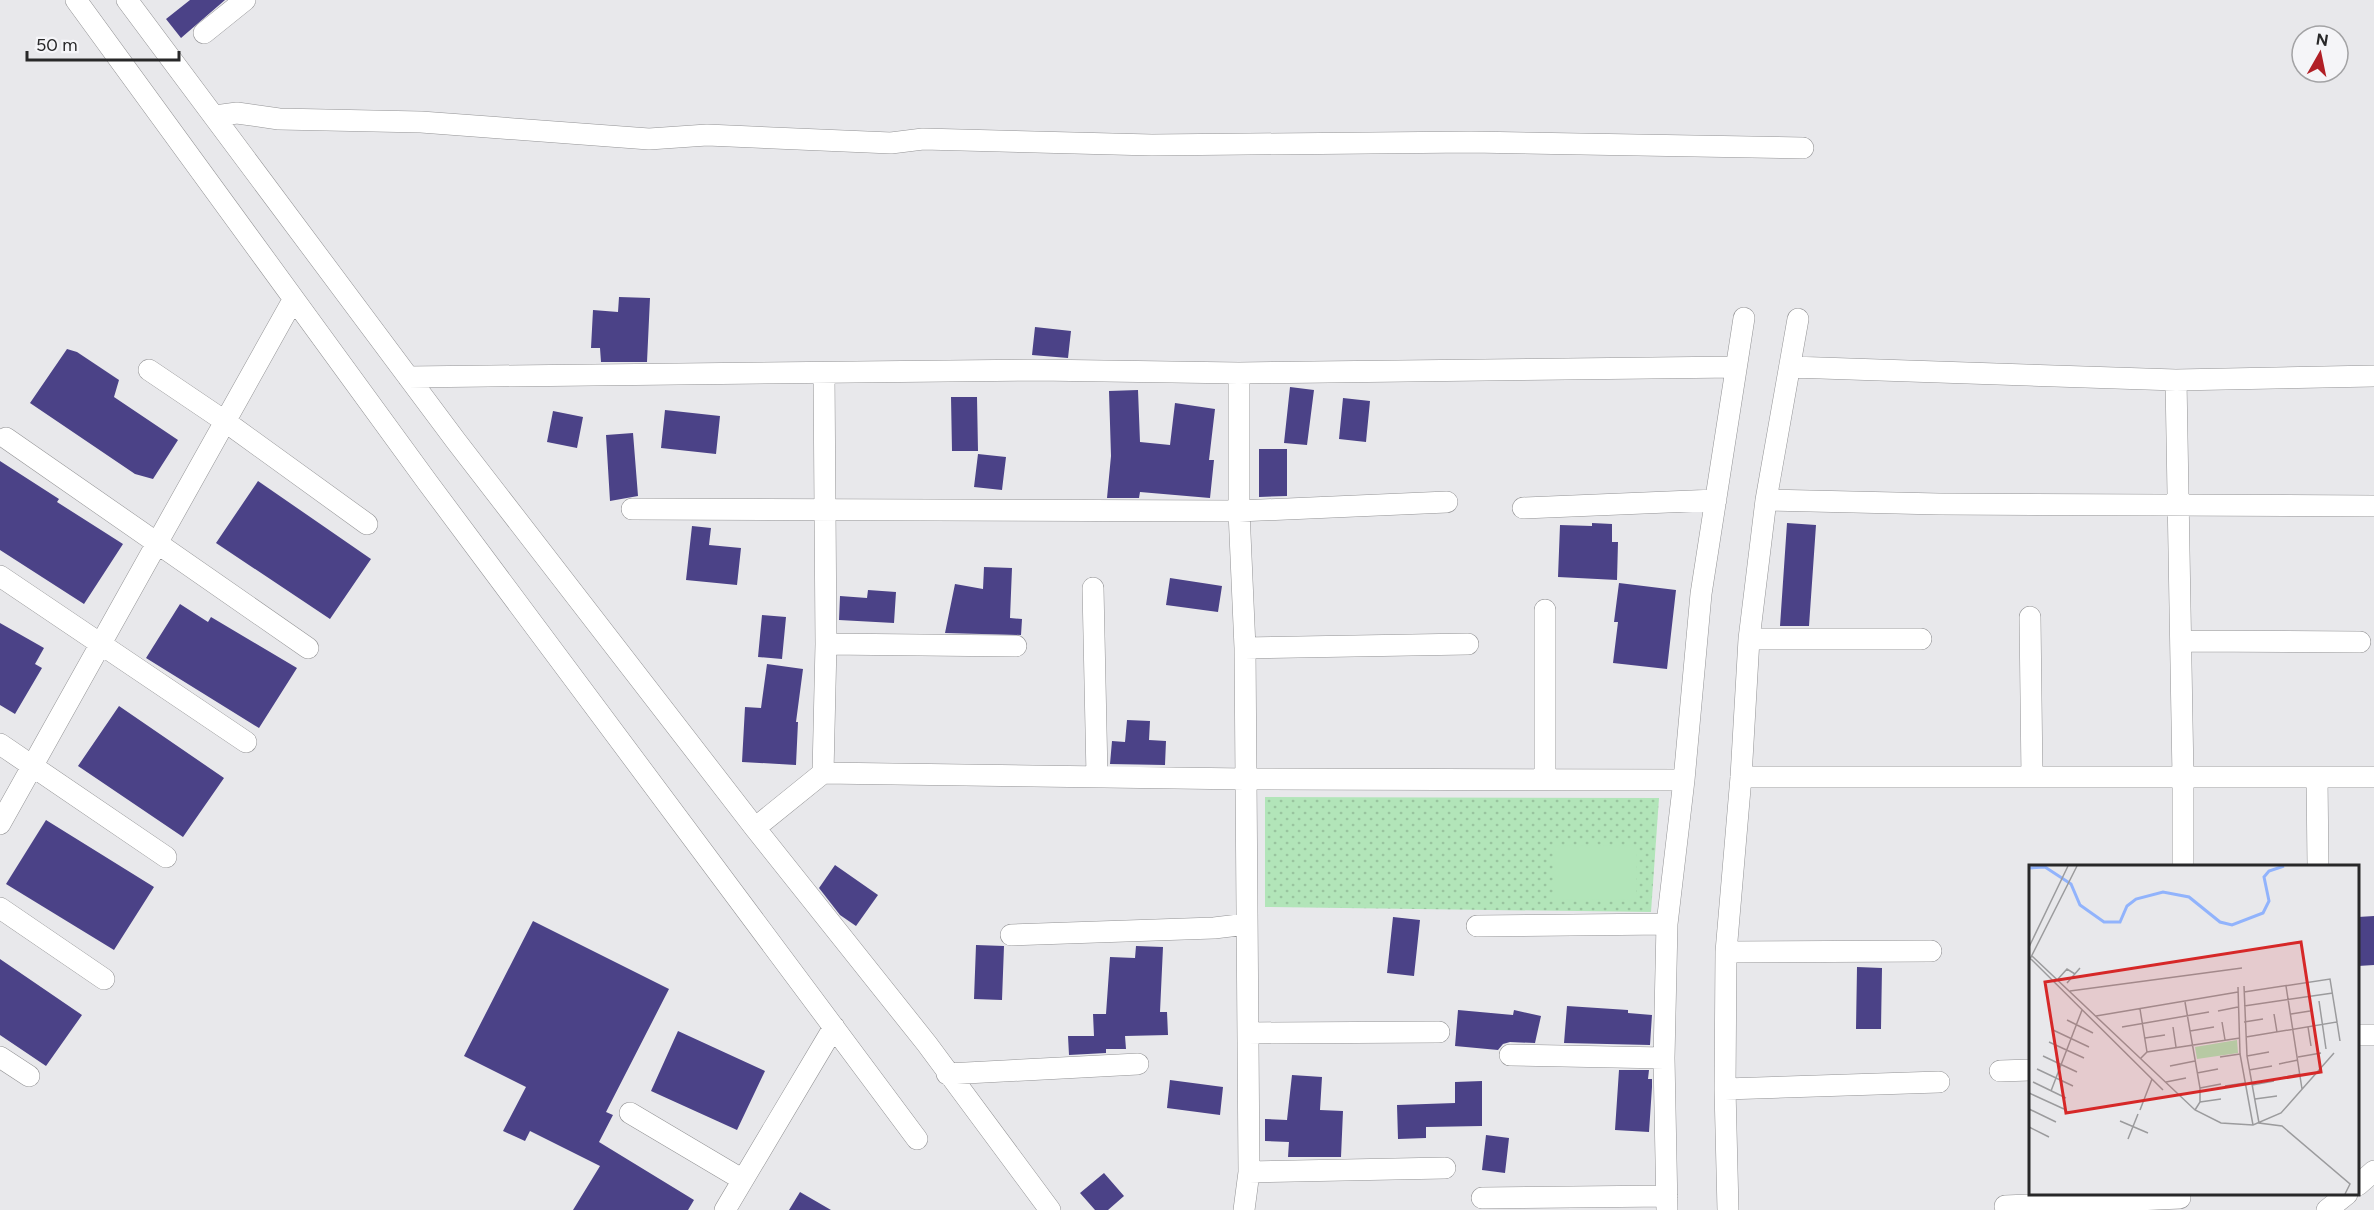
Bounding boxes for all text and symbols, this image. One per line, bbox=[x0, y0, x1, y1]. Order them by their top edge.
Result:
scale bar bbox=[27, 24, 178, 62]
north arrow bbox=[2290, 24, 2350, 84]
text: N bbox=[2315, 29, 2330, 50]
text: 50 m bbox=[36, 34, 78, 56]
inset map bbox=[2029, 865, 2359, 1195]

